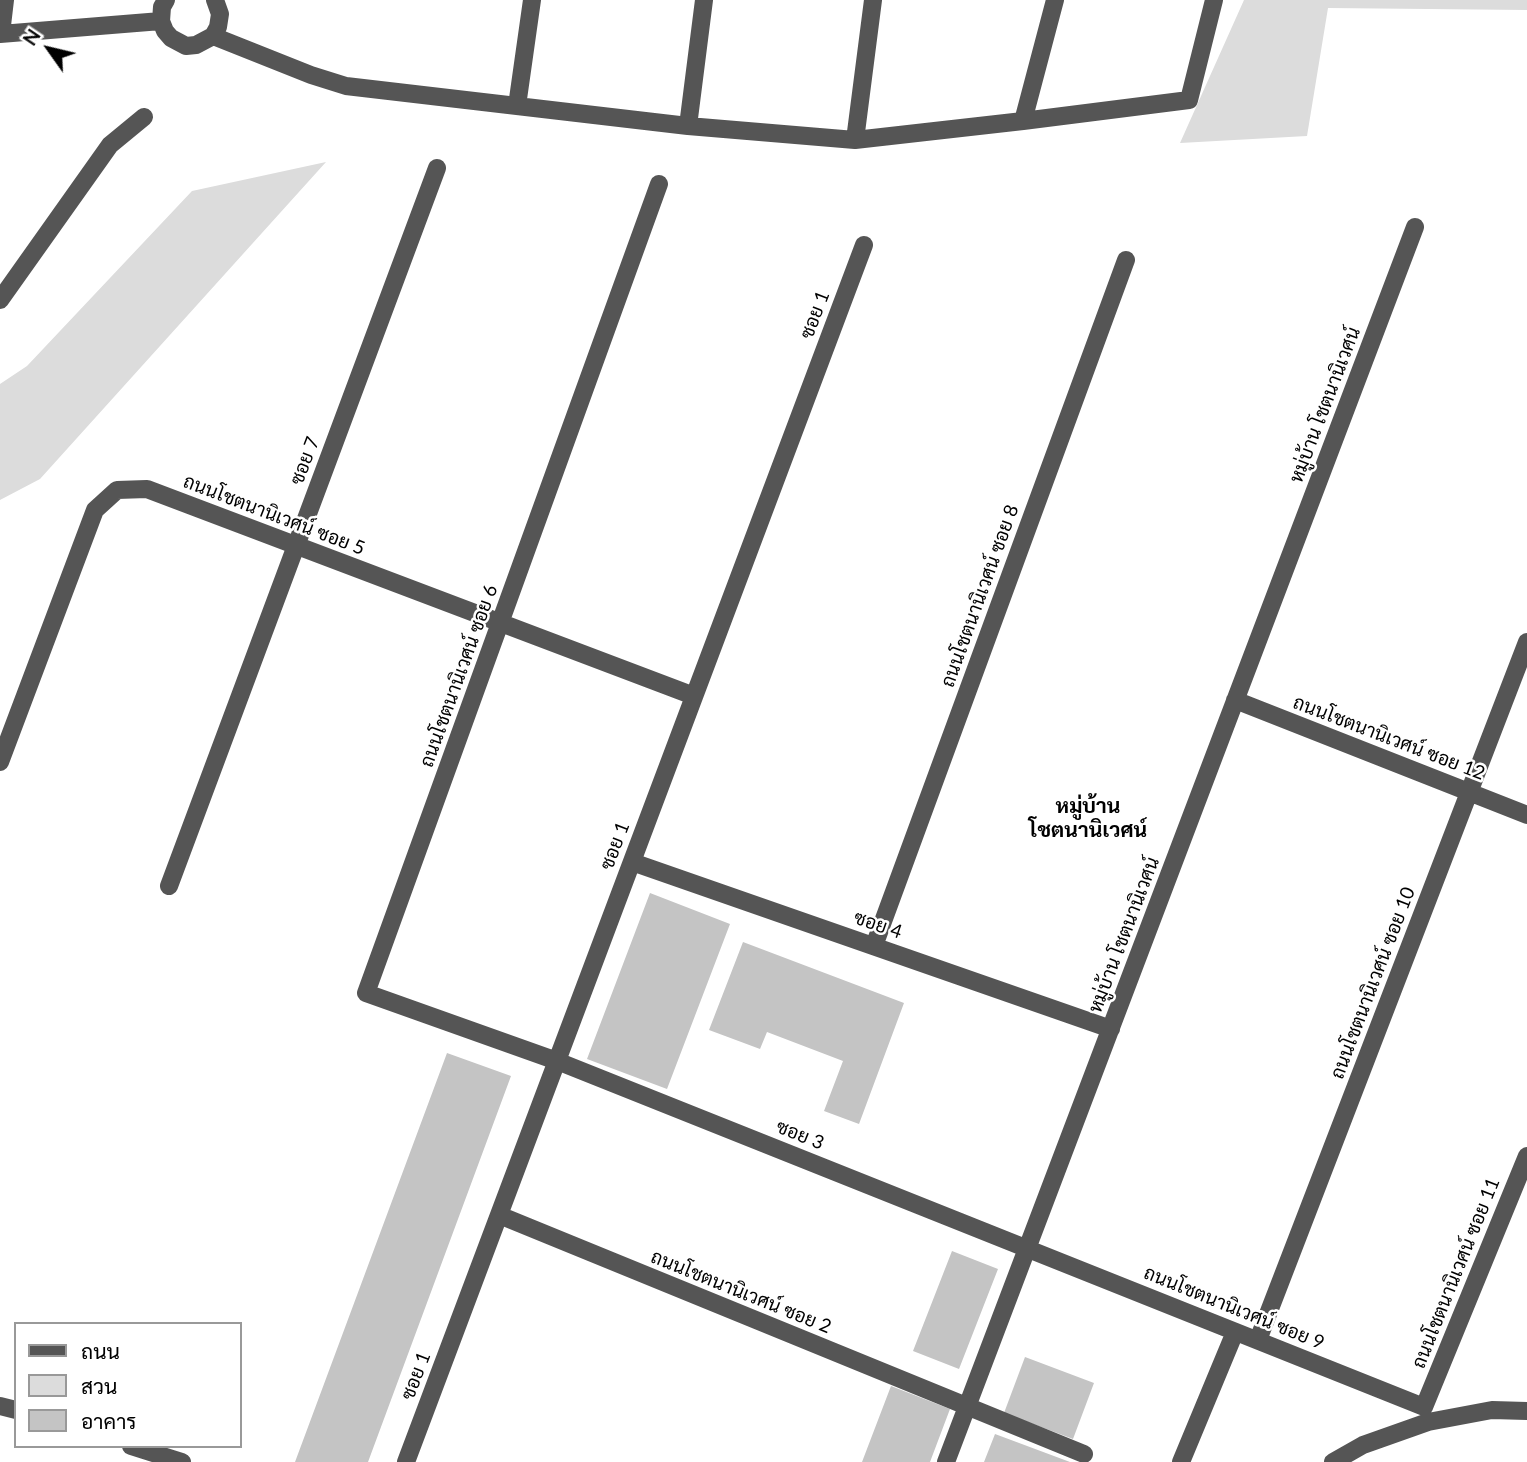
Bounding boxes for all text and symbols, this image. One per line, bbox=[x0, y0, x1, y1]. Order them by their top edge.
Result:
north arrow bbox=[14, 14, 84, 84]
text: N bbox=[18, 24, 45, 49]
street label: ซอย 1 bbox=[795, 288, 835, 342]
street label: หมู่บ้าน โชตนานิเวศน์ bbox=[1285, 324, 1365, 486]
street label: ซอย 7 bbox=[285, 434, 325, 488]
street label: ถนนโชตนานิเวศน์ ซอย 5 bbox=[180, 470, 368, 560]
street label: ถนนโชตนานิเวศน์ ซอย 8 bbox=[936, 502, 1024, 690]
street label: ถนนโชตนานิเวศน์ ซอย 6 bbox=[415, 582, 503, 770]
street label: ถนนโชตนานิเวศน์ ซอย 12 bbox=[1290, 691, 1488, 785]
district label: หมู่บ้าน โชตนานิเวศน์ bbox=[1029, 793, 1147, 843]
street label: ซอย 1 bbox=[595, 819, 635, 873]
street label: หมู่บ้าน โชตนานิเวศน์ bbox=[1084, 854, 1164, 1016]
street label: ถนนโชตนานิเวศน์ ซอย 10 bbox=[1326, 884, 1420, 1082]
street label: ซอย 4 bbox=[851, 906, 905, 944]
street label: ซอย 3 bbox=[773, 1115, 827, 1155]
street label: ถนนโชตนานิเวศน์ ซอย 11 bbox=[1407, 1174, 1505, 1372]
street label: ถนนโชตนานิเวศน์ ซอย 2 bbox=[647, 1245, 835, 1339]
street label: ถนนโชตนานิเวศน์ ซอย 9 bbox=[1140, 1261, 1328, 1355]
legend bbox=[14, 1322, 242, 1448]
text: ถนน bbox=[81, 1338, 120, 1363]
street label: ซอย 1 bbox=[396, 1349, 436, 1403]
text: สวน bbox=[81, 1373, 117, 1398]
text: อาคาร bbox=[81, 1408, 137, 1433]

